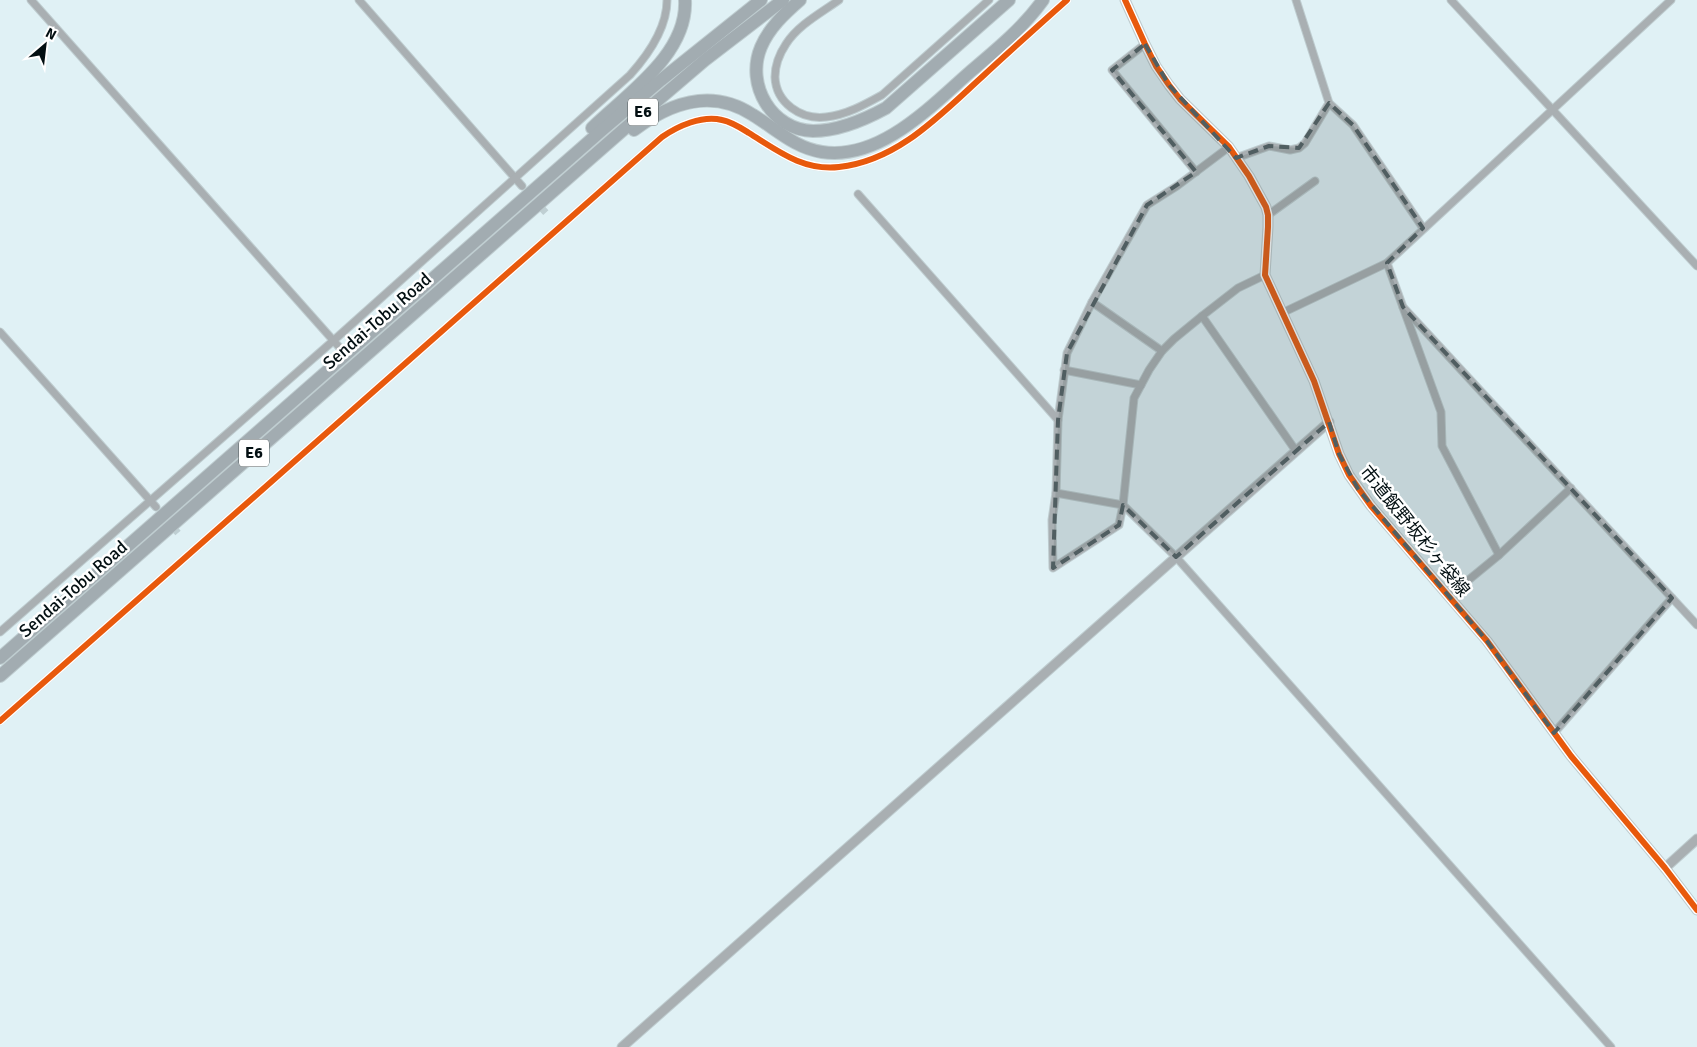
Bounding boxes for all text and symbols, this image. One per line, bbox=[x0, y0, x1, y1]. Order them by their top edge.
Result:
north arrow bbox=[20, 20, 70, 70]
text: N bbox=[43, 24, 59, 44]
road number: E6 bbox=[628, 98, 658, 125]
street label: Sendai-Tobu Road bbox=[318, 268, 436, 374]
road number: E6 bbox=[239, 439, 269, 466]
street label: 市道飯野坂杉ヶ袋線 bbox=[1355, 461, 1475, 601]
street label: Sendai-Tobu Road bbox=[14, 536, 132, 642]

